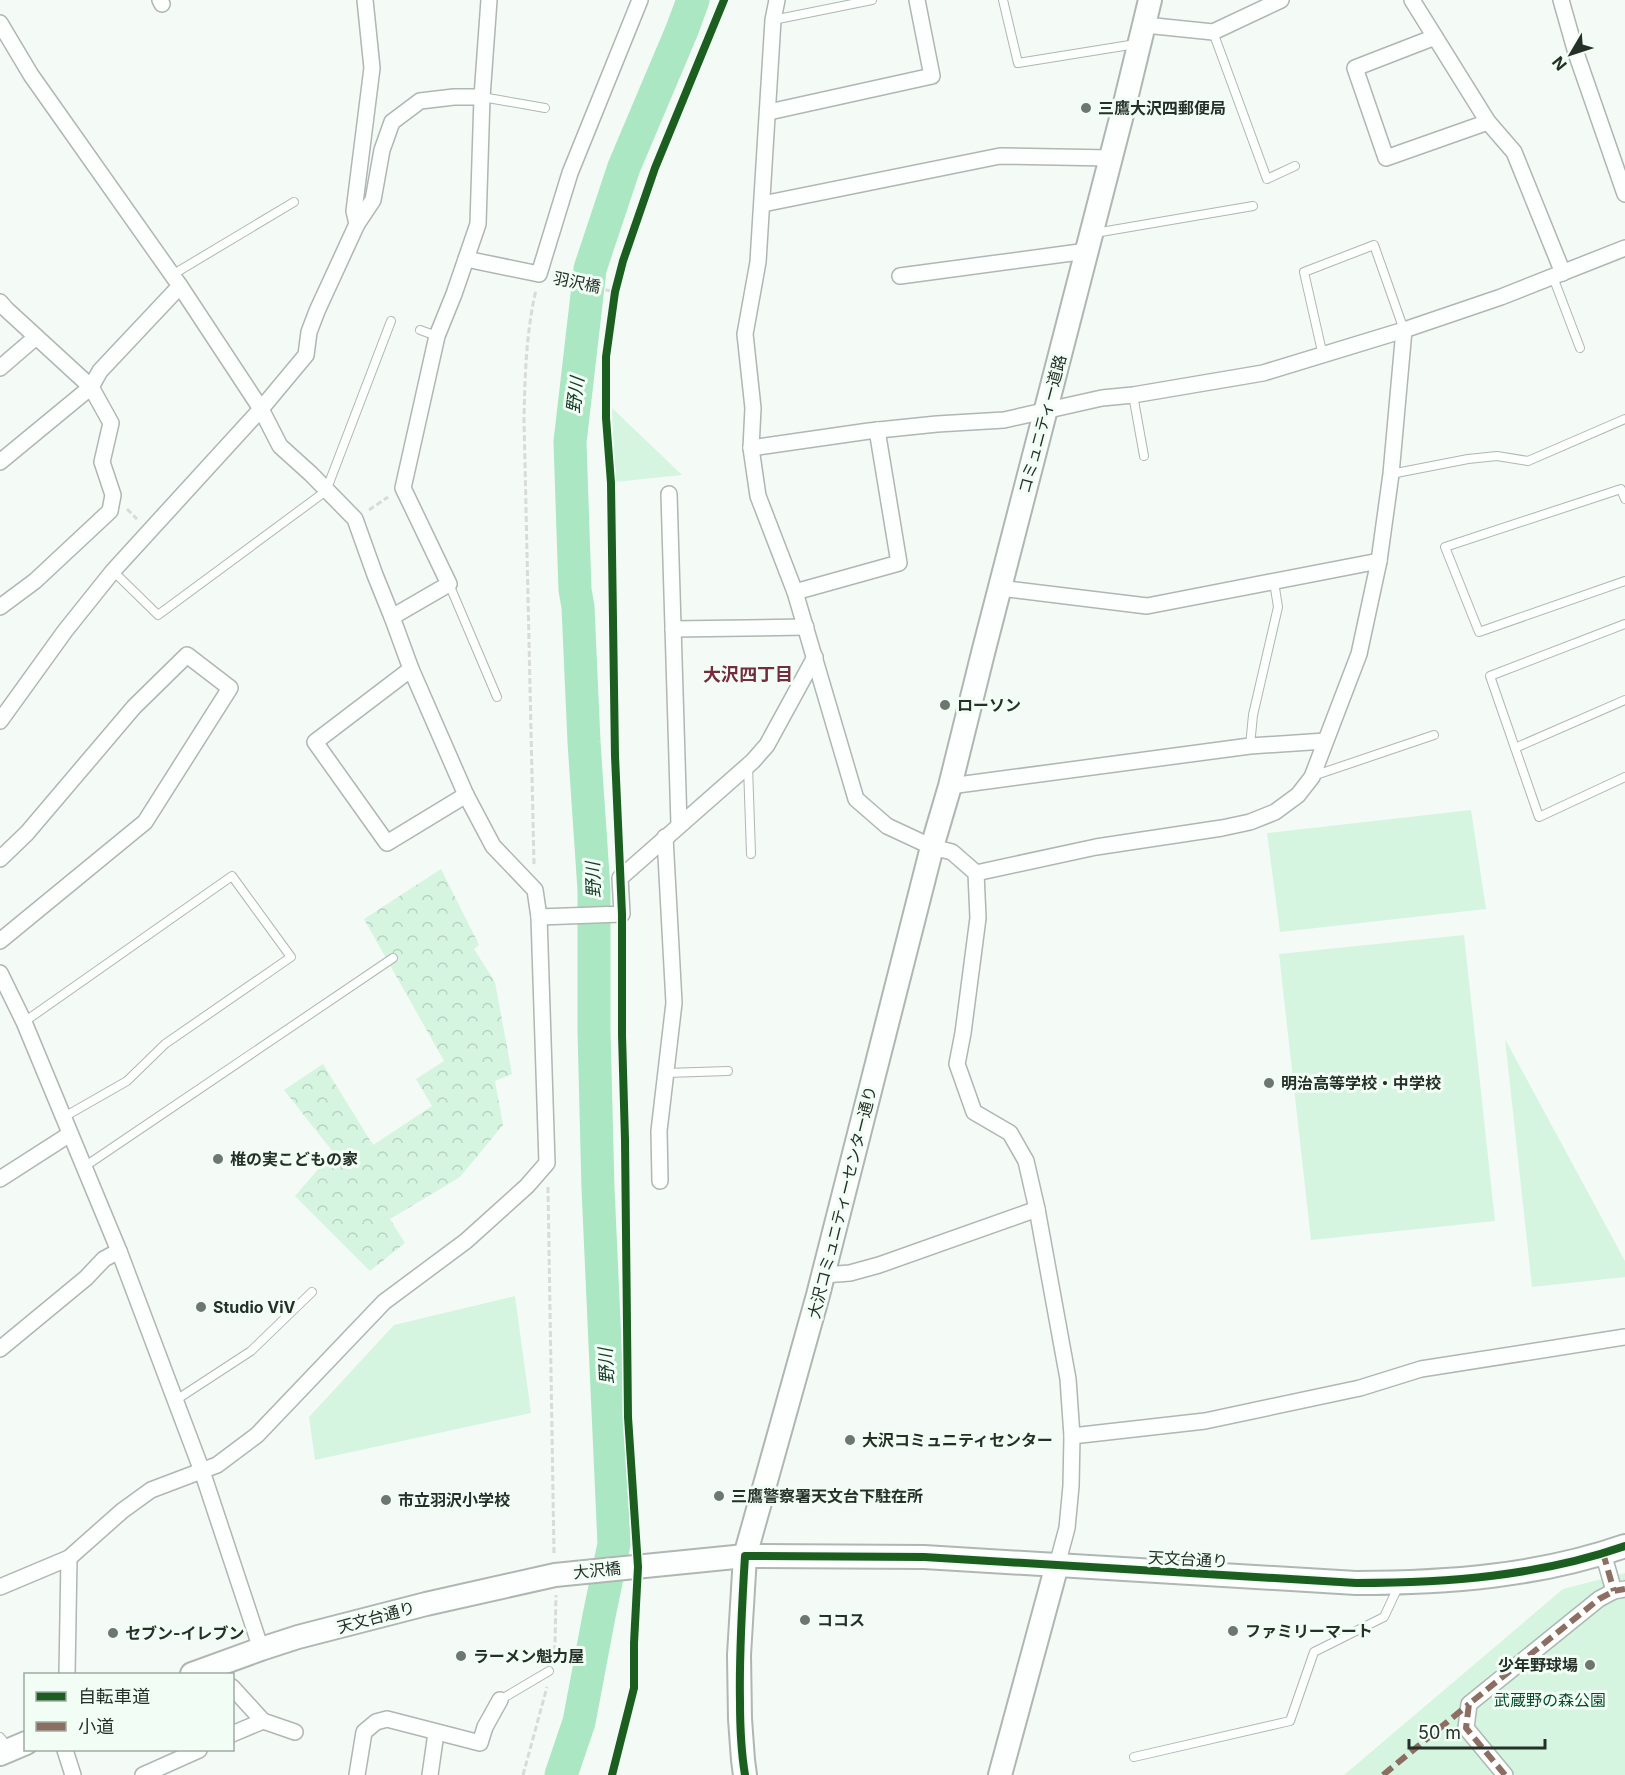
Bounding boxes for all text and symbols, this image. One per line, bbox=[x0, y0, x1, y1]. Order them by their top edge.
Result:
north arrow bbox=[1541, 24, 1601, 84]
text: N bbox=[1548, 52, 1571, 74]
place label: 三鷹大沢四郵便局 bbox=[1098, 98, 1226, 118]
marker: 三鷹大沢四郵便局 bbox=[1079, 101, 1093, 115]
street label: 羽沢橋 bbox=[551, 267, 603, 297]
street label: コミュニティー道路 bbox=[1014, 352, 1070, 496]
water label: 野川 bbox=[562, 374, 588, 414]
district label: 大沢四丁目 bbox=[703, 664, 793, 685]
place label: ローソン bbox=[957, 695, 1021, 715]
marker: ローソン bbox=[938, 698, 952, 712]
water label: 野川 bbox=[582, 860, 604, 898]
place label: 明治高等学校・中学校 bbox=[1281, 1073, 1441, 1093]
marker: 明治高等学校・中学校 bbox=[1262, 1076, 1276, 1090]
street label: 大沢コミュニティーセンター通り bbox=[803, 1084, 881, 1320]
place label: 椎の実こどもの家 bbox=[230, 1149, 358, 1169]
marker: 椎の実こどもの家 bbox=[211, 1152, 225, 1166]
place label: Studio ViV bbox=[213, 1297, 296, 1317]
marker: Studio ViV bbox=[194, 1300, 208, 1314]
water label: 野川 bbox=[594, 1345, 617, 1385]
place label: 大沢コミュニティセンター bbox=[862, 1430, 1053, 1450]
marker: 大沢コミュニティセンター bbox=[843, 1433, 857, 1447]
place label: 三鷹警察署天文台下駐在所 bbox=[731, 1486, 923, 1506]
marker: 三鷹警察署天文台下駐在所 bbox=[712, 1489, 726, 1503]
place label: 市立羽沢小学校 bbox=[398, 1490, 510, 1510]
marker: 市立羽沢小学校 bbox=[379, 1493, 393, 1507]
street label: 天文台通り bbox=[1148, 1547, 1228, 1571]
street label: 大沢橋 bbox=[572, 1558, 622, 1582]
street label: 天文台通り bbox=[335, 1597, 417, 1637]
place label: ココス bbox=[817, 1610, 865, 1630]
marker: ココス bbox=[798, 1613, 812, 1627]
place label: ファミリーマート bbox=[1245, 1621, 1373, 1641]
place label: セブン-イレブン bbox=[125, 1623, 245, 1643]
marker: ファミリーマート bbox=[1226, 1624, 1240, 1638]
marker: セブン-イレブン bbox=[106, 1626, 120, 1640]
place label: ラーメン魁力屋 bbox=[473, 1646, 584, 1666]
marker: ラーメン魁力屋 bbox=[454, 1649, 468, 1663]
place label: 少年野球場 bbox=[1498, 1655, 1578, 1675]
marker: 少年野球場 bbox=[1583, 1658, 1597, 1672]
legend bbox=[24, 1673, 234, 1751]
text: 自転車道 bbox=[78, 1686, 150, 1707]
park label: 武蔵野の森公園 bbox=[1494, 1690, 1606, 1710]
scale bar bbox=[1409, 1712, 1546, 1750]
text: 小道 bbox=[78, 1716, 114, 1737]
text: 50 m bbox=[1418, 1722, 1461, 1743]

